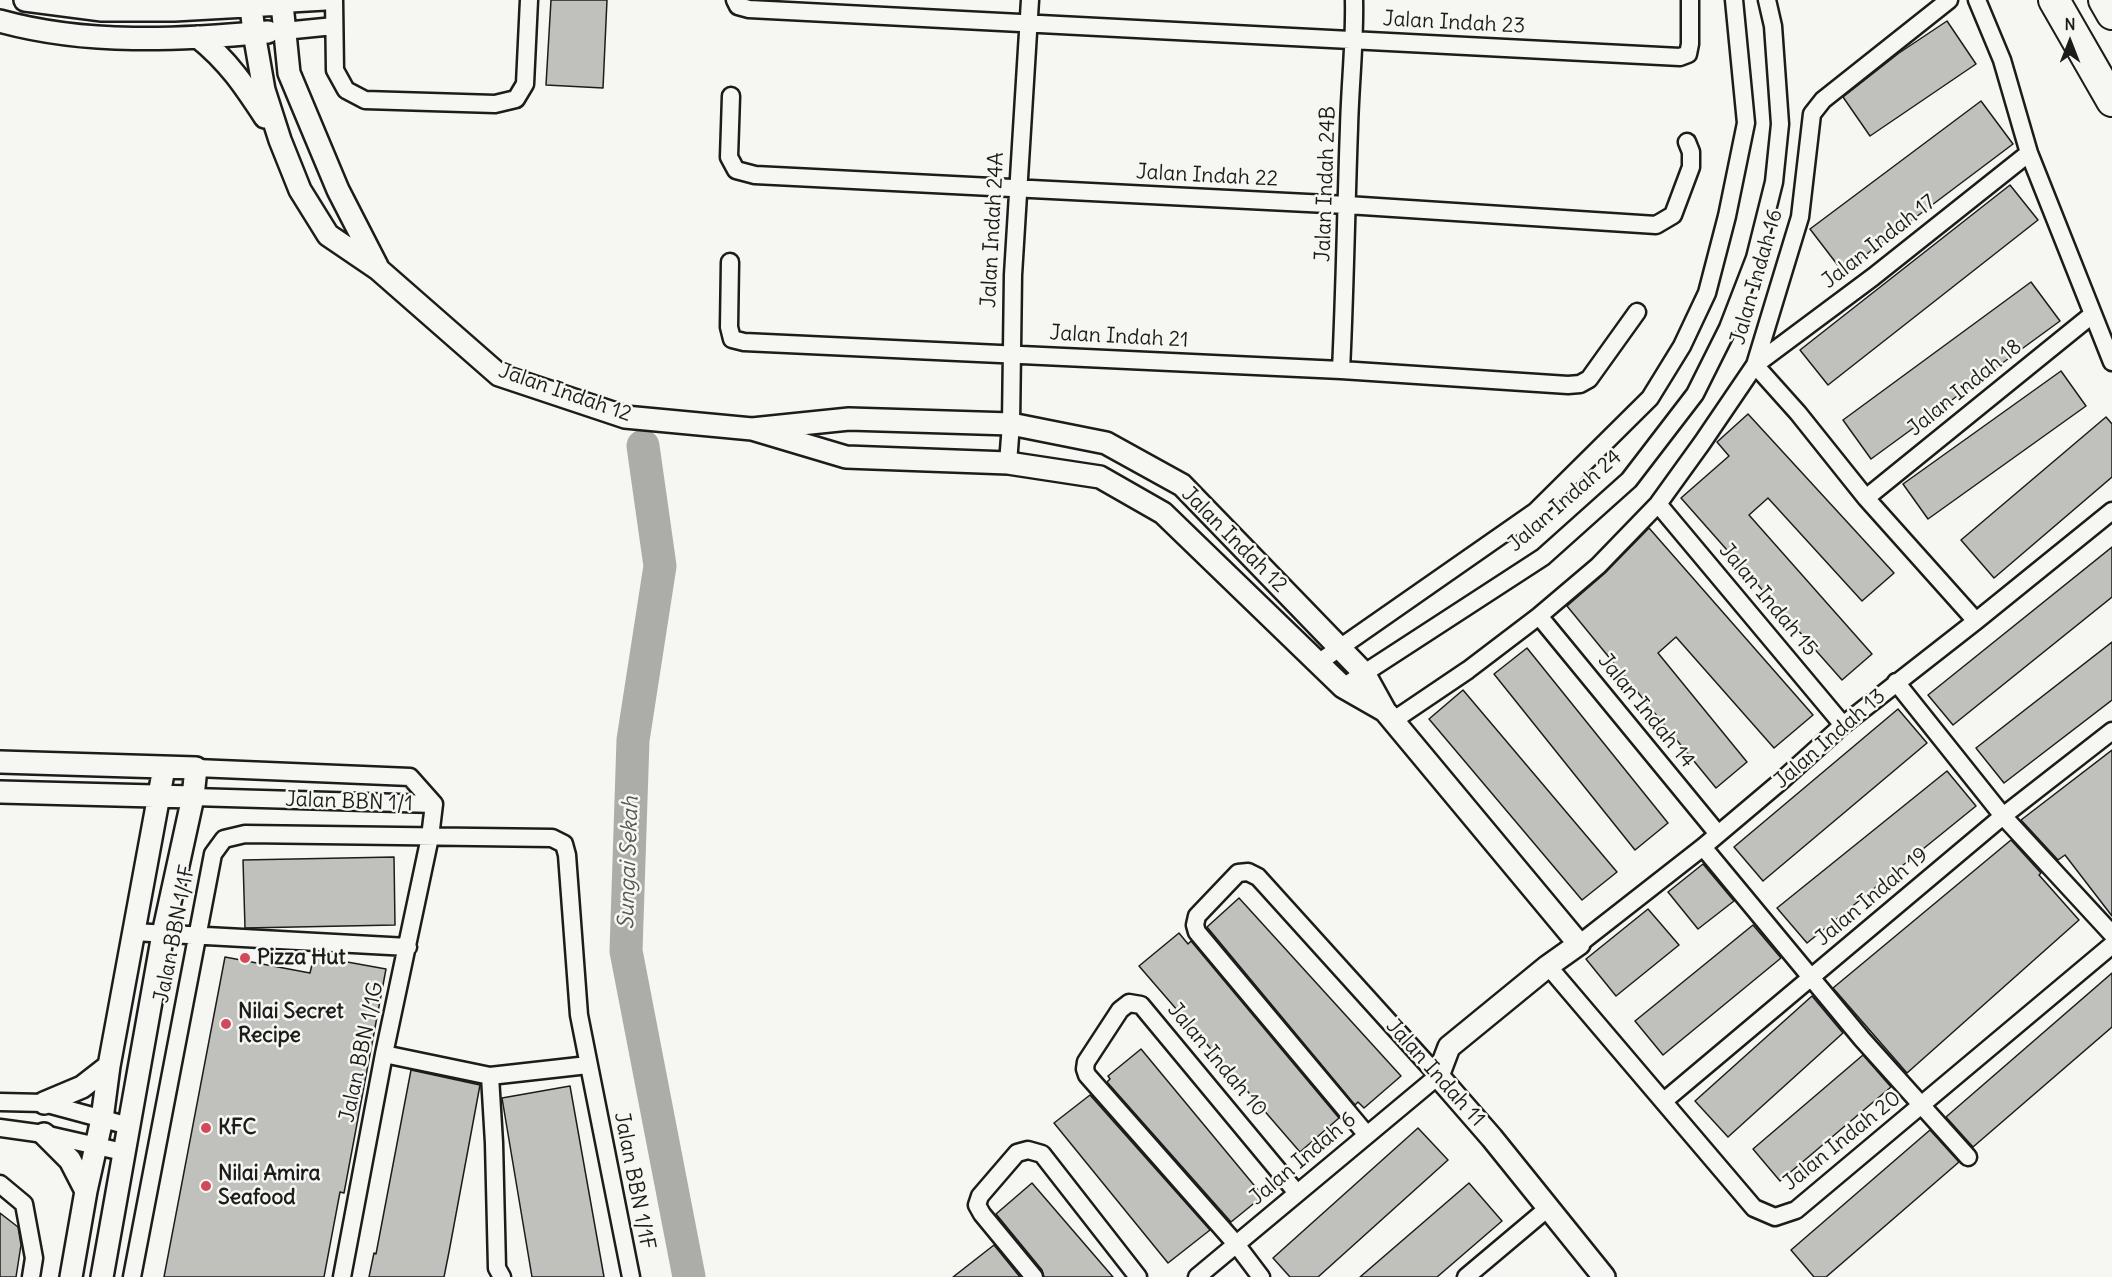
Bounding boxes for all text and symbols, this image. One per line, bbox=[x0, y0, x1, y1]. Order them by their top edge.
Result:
street label: Jalan Indah 23 bbox=[1382, 7, 1526, 39]
north arrow bbox=[2040, 12, 2100, 72]
text: N bbox=[2064, 14, 2076, 34]
street label: Jalan Indah 24B bbox=[1311, 106, 1341, 262]
street label: Jalan Indah 24A bbox=[976, 152, 1010, 308]
street label: Jalan Indah 22 bbox=[1135, 160, 1279, 192]
street label: Jalan Indah 17 bbox=[1817, 190, 1941, 294]
street label: Jalan Indah 16 bbox=[1726, 206, 1788, 348]
street label: Jalan Indah 21 bbox=[1049, 321, 1189, 353]
street label: Jalan Indah 18 bbox=[1903, 334, 2027, 442]
street label: Jalan Indah 12 bbox=[495, 358, 635, 428]
street label: Jalan Indah 24 bbox=[1503, 445, 1627, 557]
street label: Jalan Indah 12 bbox=[1176, 482, 1292, 598]
street label: Jalan Indah 15 bbox=[1714, 538, 1822, 662]
street label: Jalan Indah 14 bbox=[1592, 649, 1700, 773]
street label: Jalan Indah 13 bbox=[1769, 684, 1891, 794]
street label: Jalan BBN 1/1 bbox=[285, 787, 413, 817]
water label: Sungai Sekah bbox=[613, 796, 645, 930]
street label: Jalan Indah 19 bbox=[1810, 843, 1934, 951]
street label: Jalan BBN 1/1F bbox=[149, 863, 201, 1005]
place label: Pizza Hut bbox=[257, 945, 346, 971]
marker: Pizza Hut bbox=[238, 951, 252, 965]
street label: Jalan BBN 1/1G bbox=[335, 979, 389, 1125]
street label: Jalan Indah 10 bbox=[1162, 998, 1272, 1122]
place label: Nilai Secret Recipe bbox=[238, 999, 344, 1049]
street label: Jalan Indah 11 bbox=[1380, 1014, 1490, 1132]
marker: Nilai Secret Recipe bbox=[219, 1017, 233, 1031]
street label: Jalan Indah 20 bbox=[1778, 1086, 1906, 1196]
street label: Jalan Indah 6 bbox=[1245, 1107, 1361, 1211]
street label: Jalan BBN 1/1F bbox=[608, 1110, 660, 1252]
place label: KFC bbox=[218, 1115, 256, 1141]
marker: KFC bbox=[199, 1121, 213, 1135]
place label: Nilai Amira Seafood bbox=[218, 1161, 320, 1211]
marker: Nilai Amira Seafood bbox=[199, 1179, 213, 1193]

